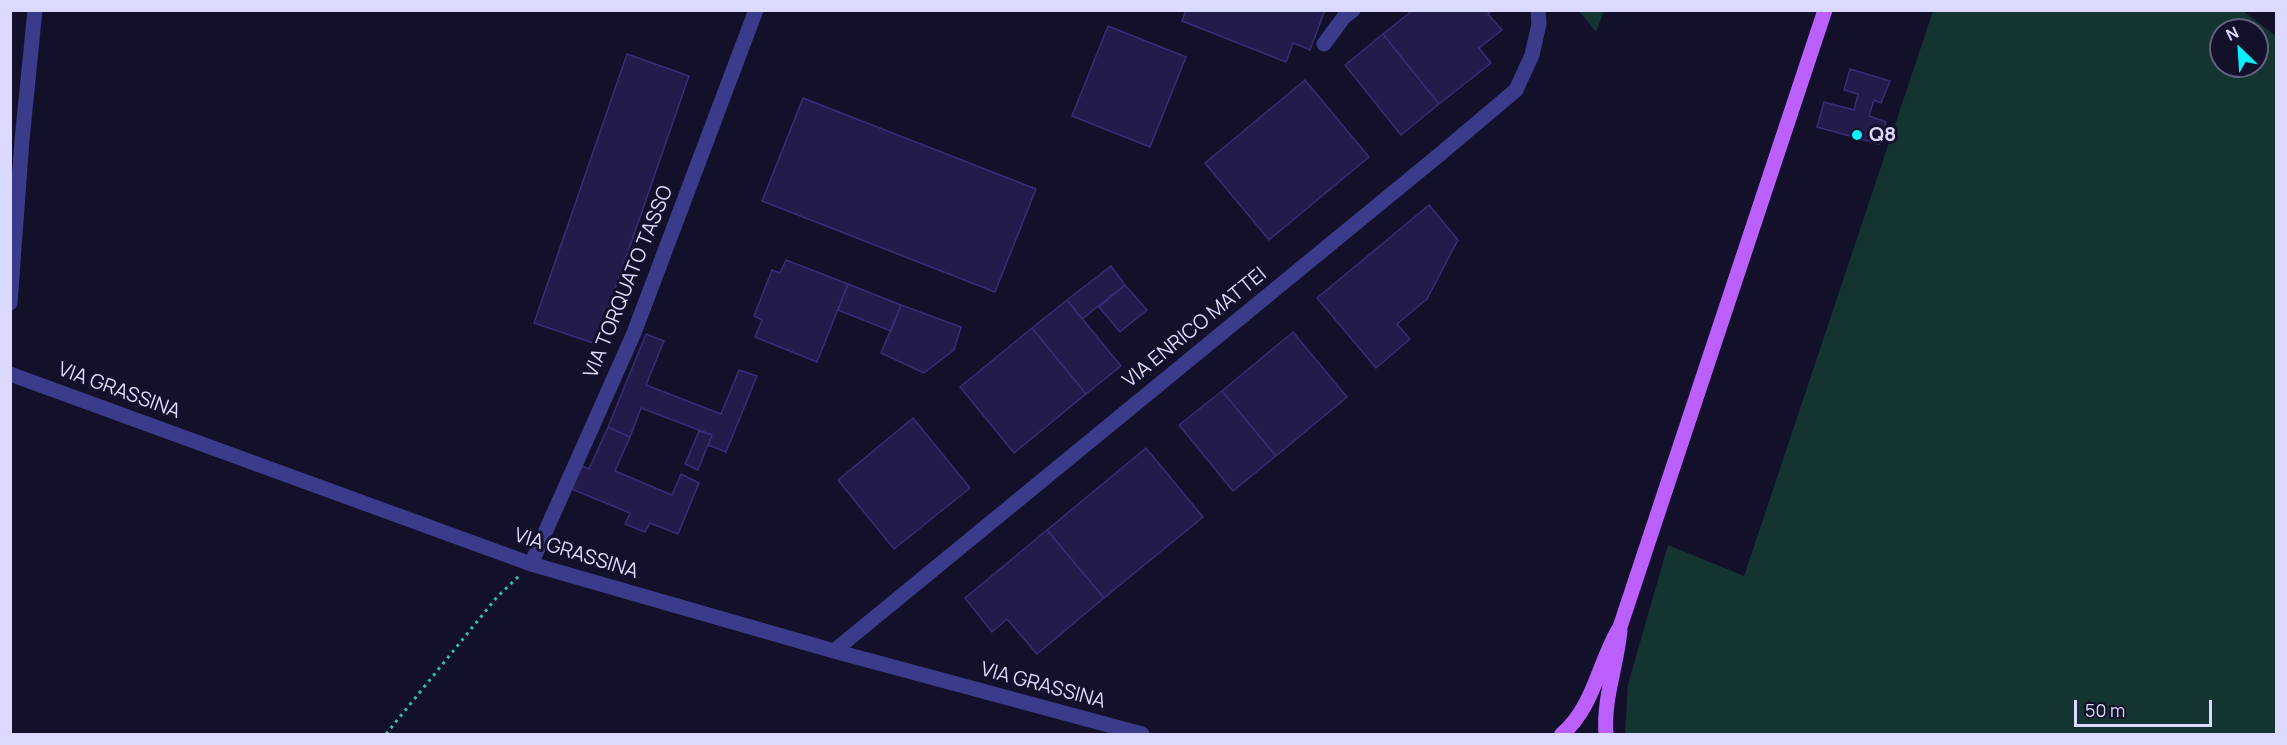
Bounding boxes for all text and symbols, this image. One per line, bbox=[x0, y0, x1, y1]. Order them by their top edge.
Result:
north arrow bbox=[2209, 18, 2269, 78]
text: N bbox=[2222, 21, 2242, 46]
place label: Q8 bbox=[1869, 123, 1896, 147]
marker: Q8 bbox=[1850, 128, 1864, 142]
street label: VIA TORQUATO TASSO bbox=[579, 182, 679, 382]
street label: VIA ENRICO MATTEI bbox=[1118, 263, 1272, 393]
street label: VIA GRASSINA bbox=[55, 358, 183, 424]
street label: VIA GRASSINA bbox=[511, 524, 641, 584]
street label: VIA GRASSINA bbox=[978, 658, 1108, 714]
scale bar bbox=[2077, 688, 2215, 726]
text: 50 m bbox=[2085, 698, 2125, 722]

